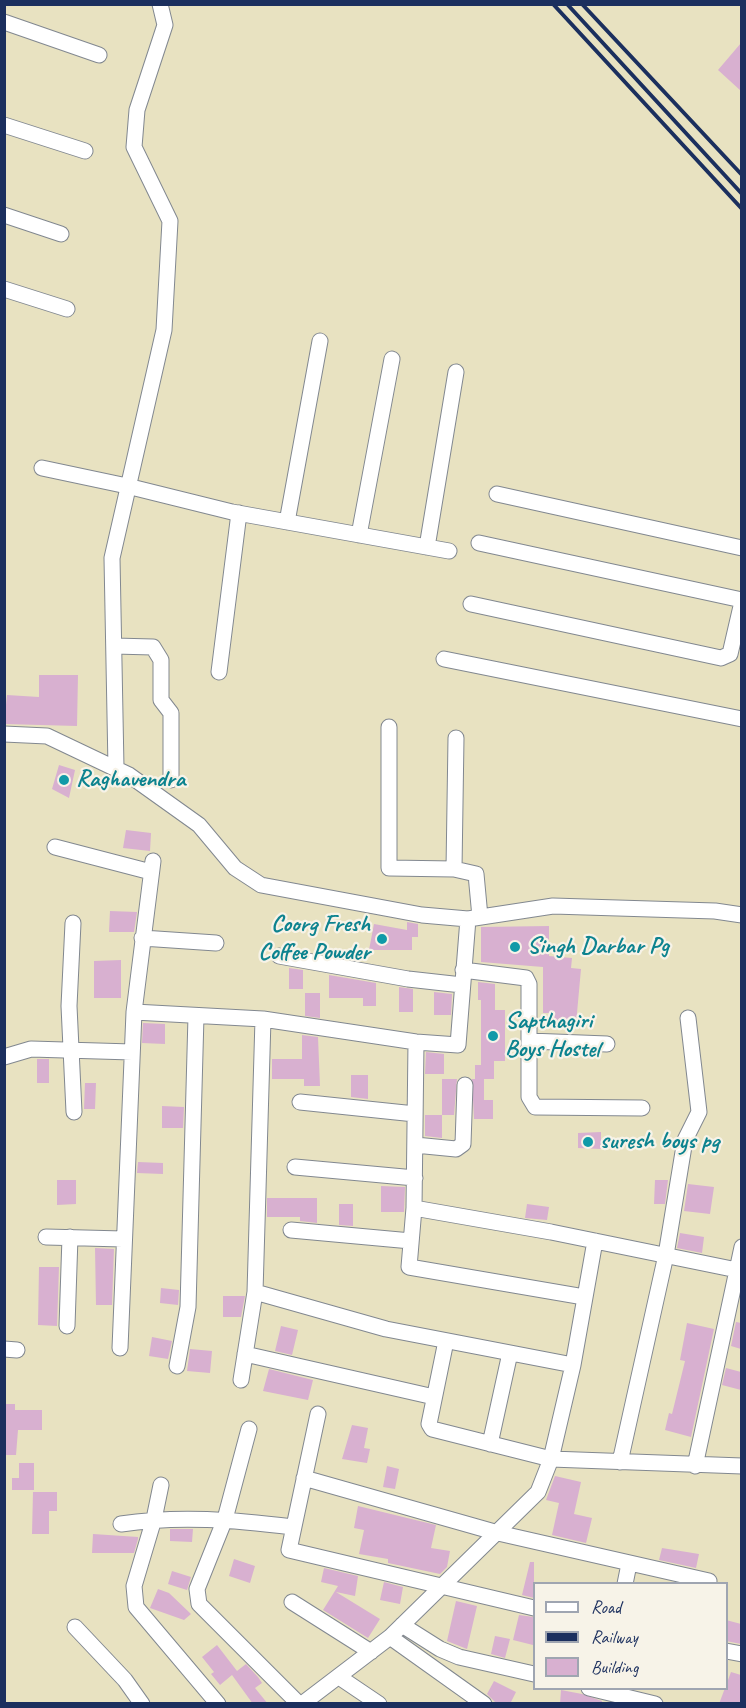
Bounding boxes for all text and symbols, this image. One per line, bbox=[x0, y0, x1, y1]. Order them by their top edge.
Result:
place label: Raghavendra bbox=[76, 766, 185, 794]
marker: Raghavendra bbox=[57, 773, 71, 787]
place label: Coorg Fresh Coffee Powder bbox=[258, 911, 370, 967]
marker: Coorg Fresh Coffee Powder bbox=[375, 932, 389, 946]
place label: Singh Darbar Pg bbox=[527, 933, 669, 961]
marker: Singh Darbar Pg bbox=[508, 940, 522, 954]
place label: Sapthagiri Boys Hostel bbox=[505, 1008, 599, 1064]
marker: Sapthagiri Boys Hostel bbox=[486, 1029, 500, 1043]
place label: suresh boys pg bbox=[600, 1128, 719, 1156]
marker: suresh boys pg bbox=[581, 1135, 595, 1149]
legend bbox=[533, 1582, 728, 1690]
text: Road bbox=[591, 1596, 621, 1618]
text: Railway bbox=[591, 1626, 638, 1648]
text: Building bbox=[591, 1656, 638, 1678]

